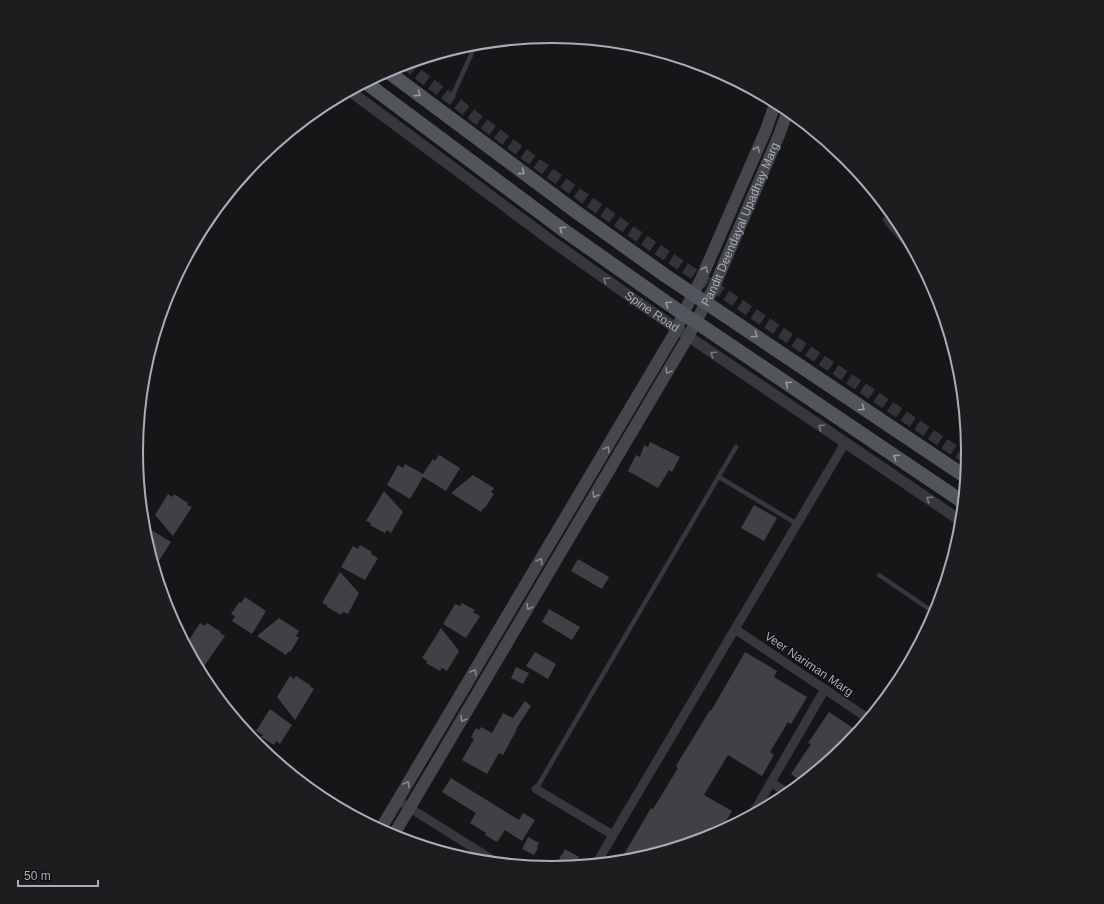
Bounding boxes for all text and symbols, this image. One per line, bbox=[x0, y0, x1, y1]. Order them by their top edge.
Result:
one-way arrow bbox=[414, 89, 421, 97]
street label: Pandit Deendayal Upadhay Marg bbox=[698, 140, 782, 308]
one-way arrow bbox=[752, 146, 760, 154]
one-way arrow bbox=[518, 167, 525, 175]
one-way arrow bbox=[560, 227, 567, 234]
one-way arrow bbox=[701, 265, 709, 272]
one-way arrow bbox=[604, 278, 611, 285]
street label: Spine Road bbox=[622, 288, 682, 335]
one-way arrow bbox=[666, 302, 673, 309]
one-way arrow bbox=[750, 330, 757, 337]
one-way arrow bbox=[710, 351, 717, 359]
one-way arrow bbox=[666, 367, 673, 374]
one-way arrow bbox=[785, 381, 792, 389]
one-way arrow bbox=[858, 403, 865, 410]
one-way arrow bbox=[818, 424, 825, 432]
one-way arrow bbox=[602, 446, 609, 453]
one-way arrow bbox=[893, 454, 900, 462]
one-way arrow bbox=[593, 491, 600, 498]
one-way arrow bbox=[926, 497, 933, 504]
one-way arrow bbox=[536, 558, 543, 565]
one-way arrow bbox=[526, 603, 533, 610]
street label: Veer Nariman Marg bbox=[762, 629, 856, 699]
one-way arrow bbox=[469, 669, 476, 676]
one-way arrow bbox=[460, 715, 467, 722]
one-way arrow bbox=[403, 781, 410, 788]
scale bar bbox=[18, 862, 98, 888]
text: 50 m bbox=[24, 869, 51, 883]

